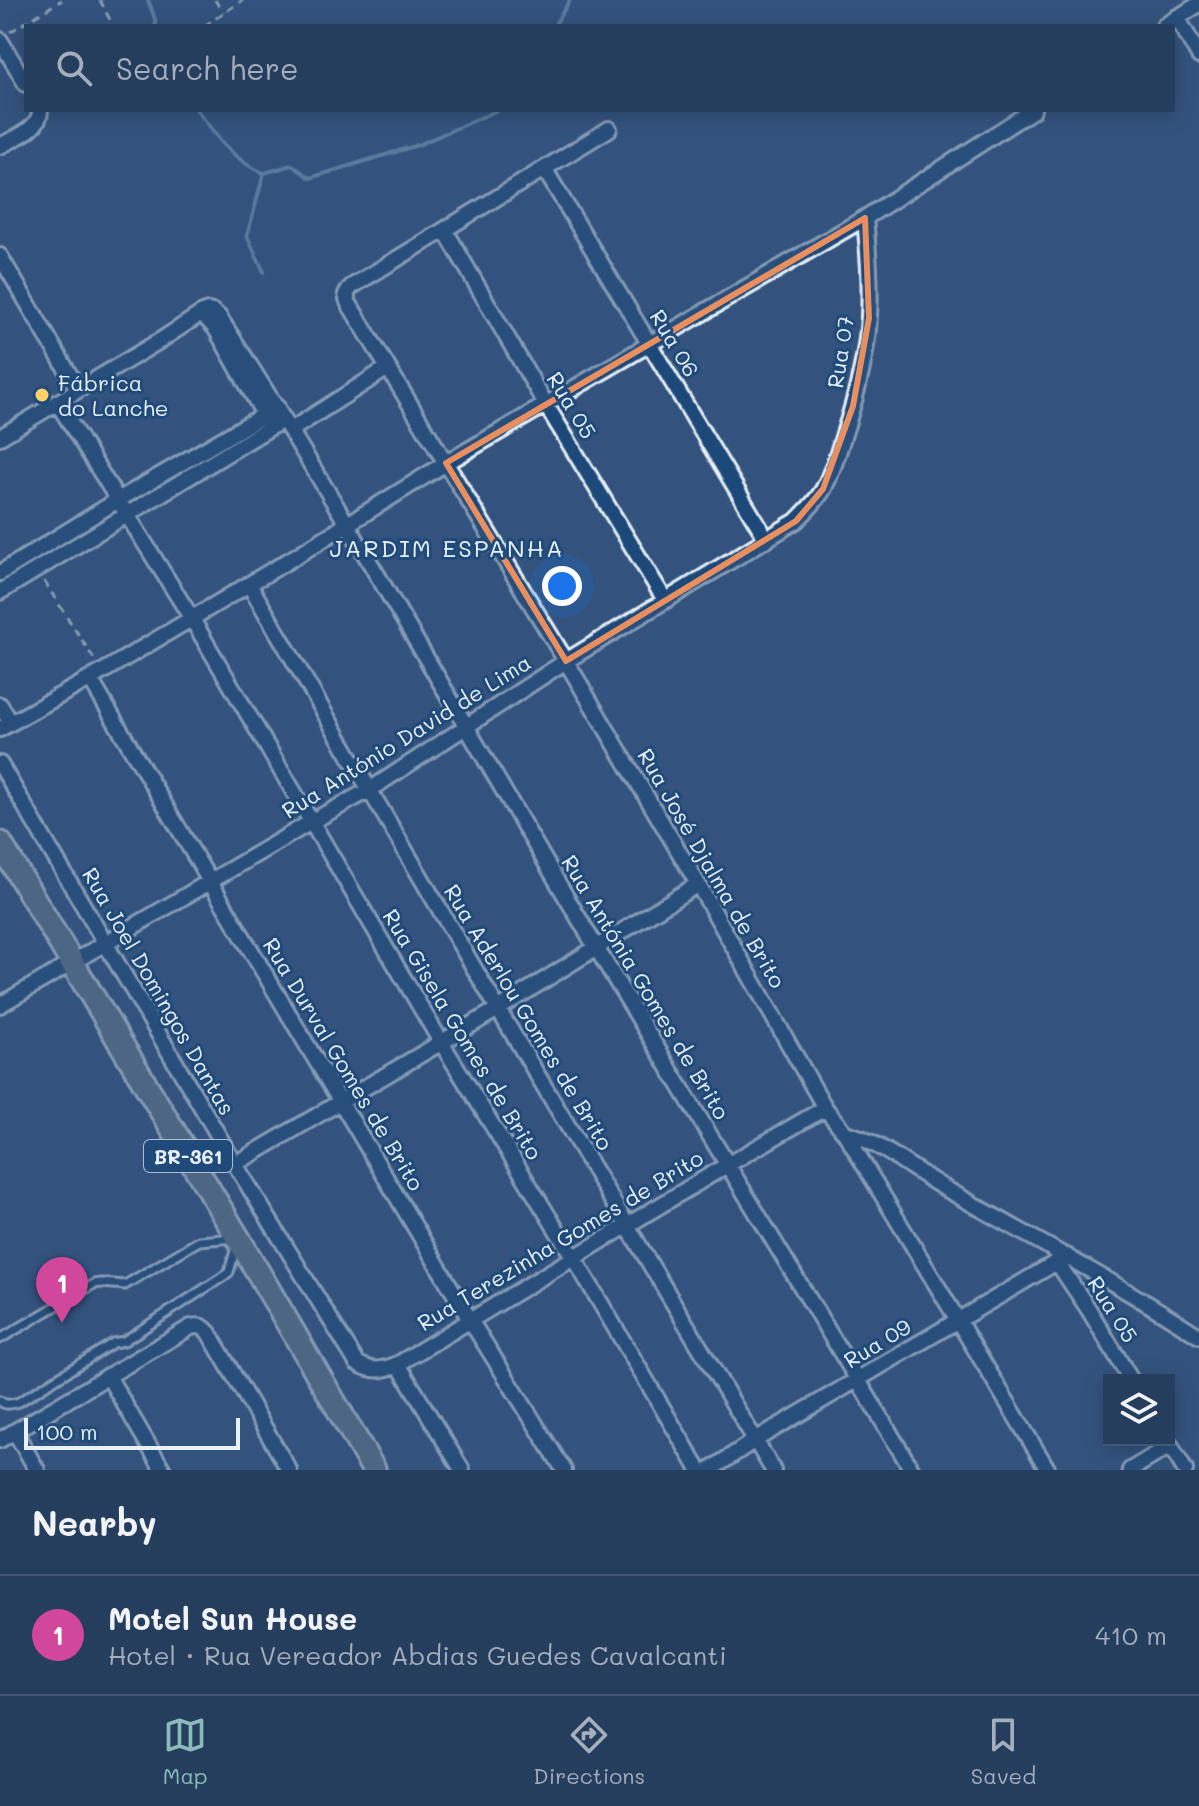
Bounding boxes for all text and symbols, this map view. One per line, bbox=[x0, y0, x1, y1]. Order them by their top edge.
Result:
search box bbox=[24, 24, 1175, 112]
icon: search bbox=[52, 46, 96, 90]
text: Search here bbox=[116, 48, 299, 88]
street label: Rua 06 bbox=[644, 304, 706, 382]
street label: Rua 07 bbox=[820, 314, 860, 390]
street label: Rua 05 bbox=[541, 366, 603, 444]
place label: Fábrica do Lanche bbox=[58, 368, 168, 422]
marker: Fábrica do Lanche bbox=[33, 386, 51, 404]
district label: JARDIM ESPANHA bbox=[329, 532, 565, 563]
your location bbox=[542, 566, 582, 606]
street label: Rua António David de Lima bbox=[276, 647, 536, 825]
street label: Rua José Djalma de Brito bbox=[631, 743, 793, 993]
street label: Rua Antónia Gomes de Brito bbox=[555, 849, 737, 1125]
street label: Rua Joel Domingos Dantas bbox=[76, 862, 242, 1120]
street label: Rua Aderlou Gomes de Brito bbox=[438, 879, 620, 1155]
street label: Rua Gisela Gomes de Brito bbox=[377, 903, 549, 1165]
street label: Rua Durval Gomes de Brito bbox=[257, 932, 431, 1196]
road number: BR-361 bbox=[144, 1140, 232, 1172]
street label: Rua Terezinha Gomes de Brito bbox=[412, 1143, 708, 1337]
pin: 1 bbox=[36, 1257, 88, 1323]
street label: Rua 05 bbox=[1081, 1270, 1145, 1348]
street label: Rua 09 bbox=[838, 1312, 916, 1374]
map controls bbox=[1103, 1374, 1175, 1446]
button: layers bbox=[1103, 1374, 1175, 1446]
scale bar bbox=[24, 1414, 240, 1450]
text: 100 m bbox=[36, 1417, 98, 1446]
text: Nearby bbox=[32, 1500, 157, 1545]
text: Motel Sun House bbox=[108, 1598, 357, 1638]
text: 1 bbox=[52, 1618, 64, 1652]
text: 410 m bbox=[1095, 1618, 1167, 1652]
text: Hotel · Rua Vereador Abdias Guedes Cavalcanti bbox=[108, 1638, 727, 1672]
tab: Map bbox=[163, 1713, 208, 1790]
tab: Directions bbox=[533, 1713, 645, 1790]
tab: Saved bbox=[971, 1713, 1036, 1790]

